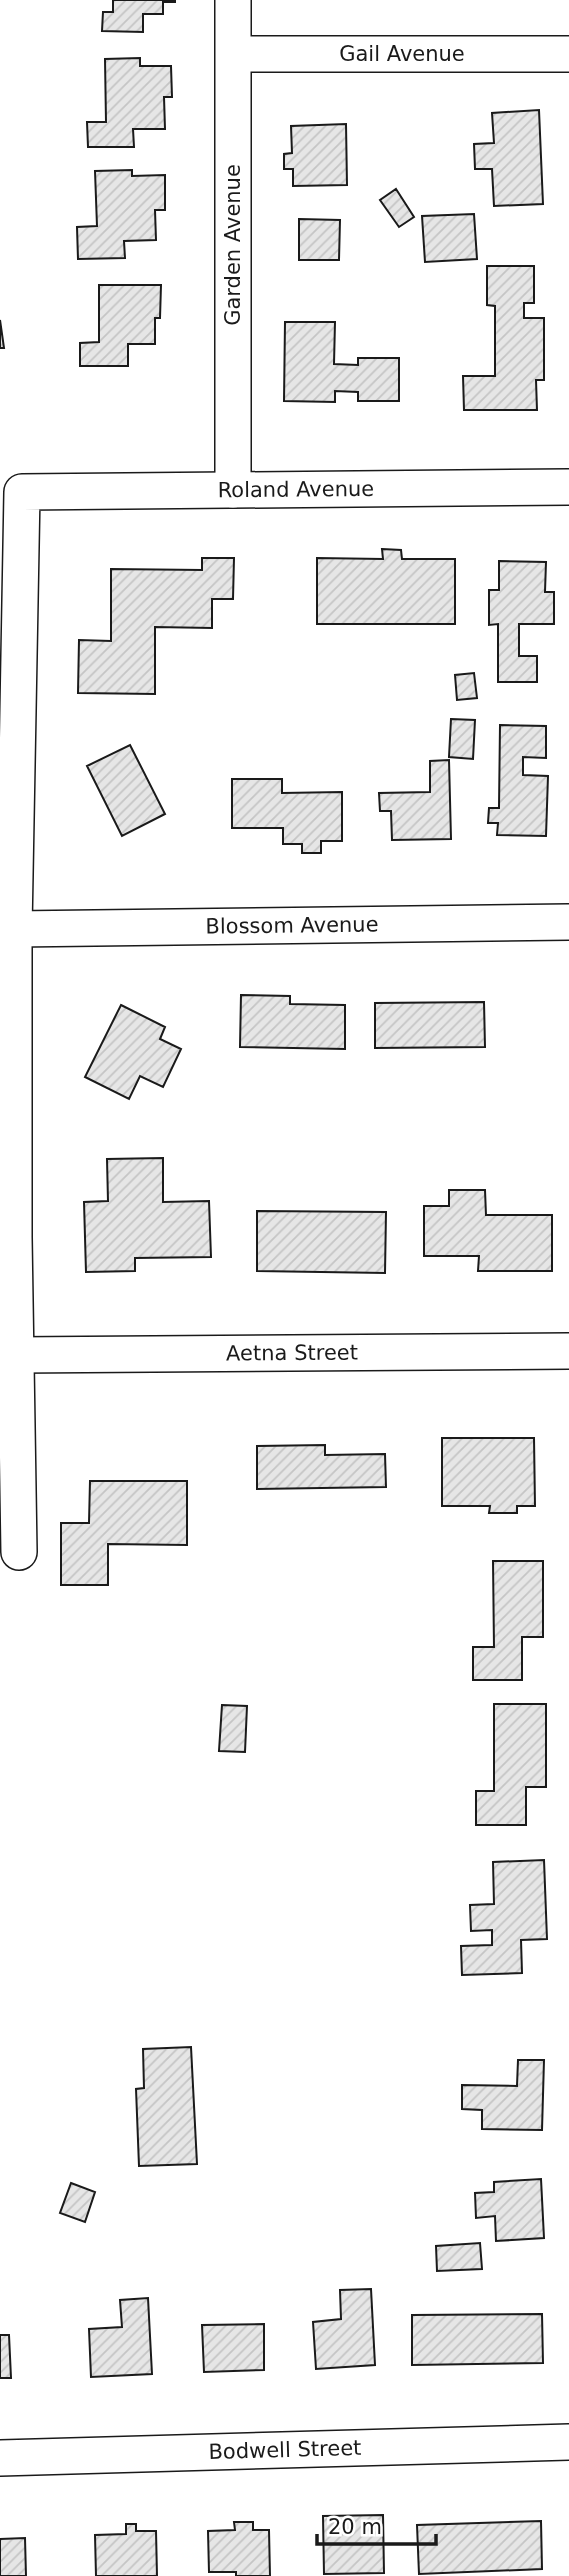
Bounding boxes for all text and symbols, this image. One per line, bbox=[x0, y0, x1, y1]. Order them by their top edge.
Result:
street label: Gail Avenue bbox=[339, 42, 465, 66]
street label: Garden Avenue bbox=[221, 164, 245, 326]
street label: Roland Avenue bbox=[217, 477, 374, 502]
street label: Blossom Avenue bbox=[205, 912, 379, 939]
street label: Aetna Street bbox=[226, 1341, 358, 1365]
street label: Bodwell Street bbox=[208, 2436, 362, 2464]
scale bar bbox=[317, 2502, 436, 2546]
text: 20 m bbox=[328, 2515, 382, 2539]

